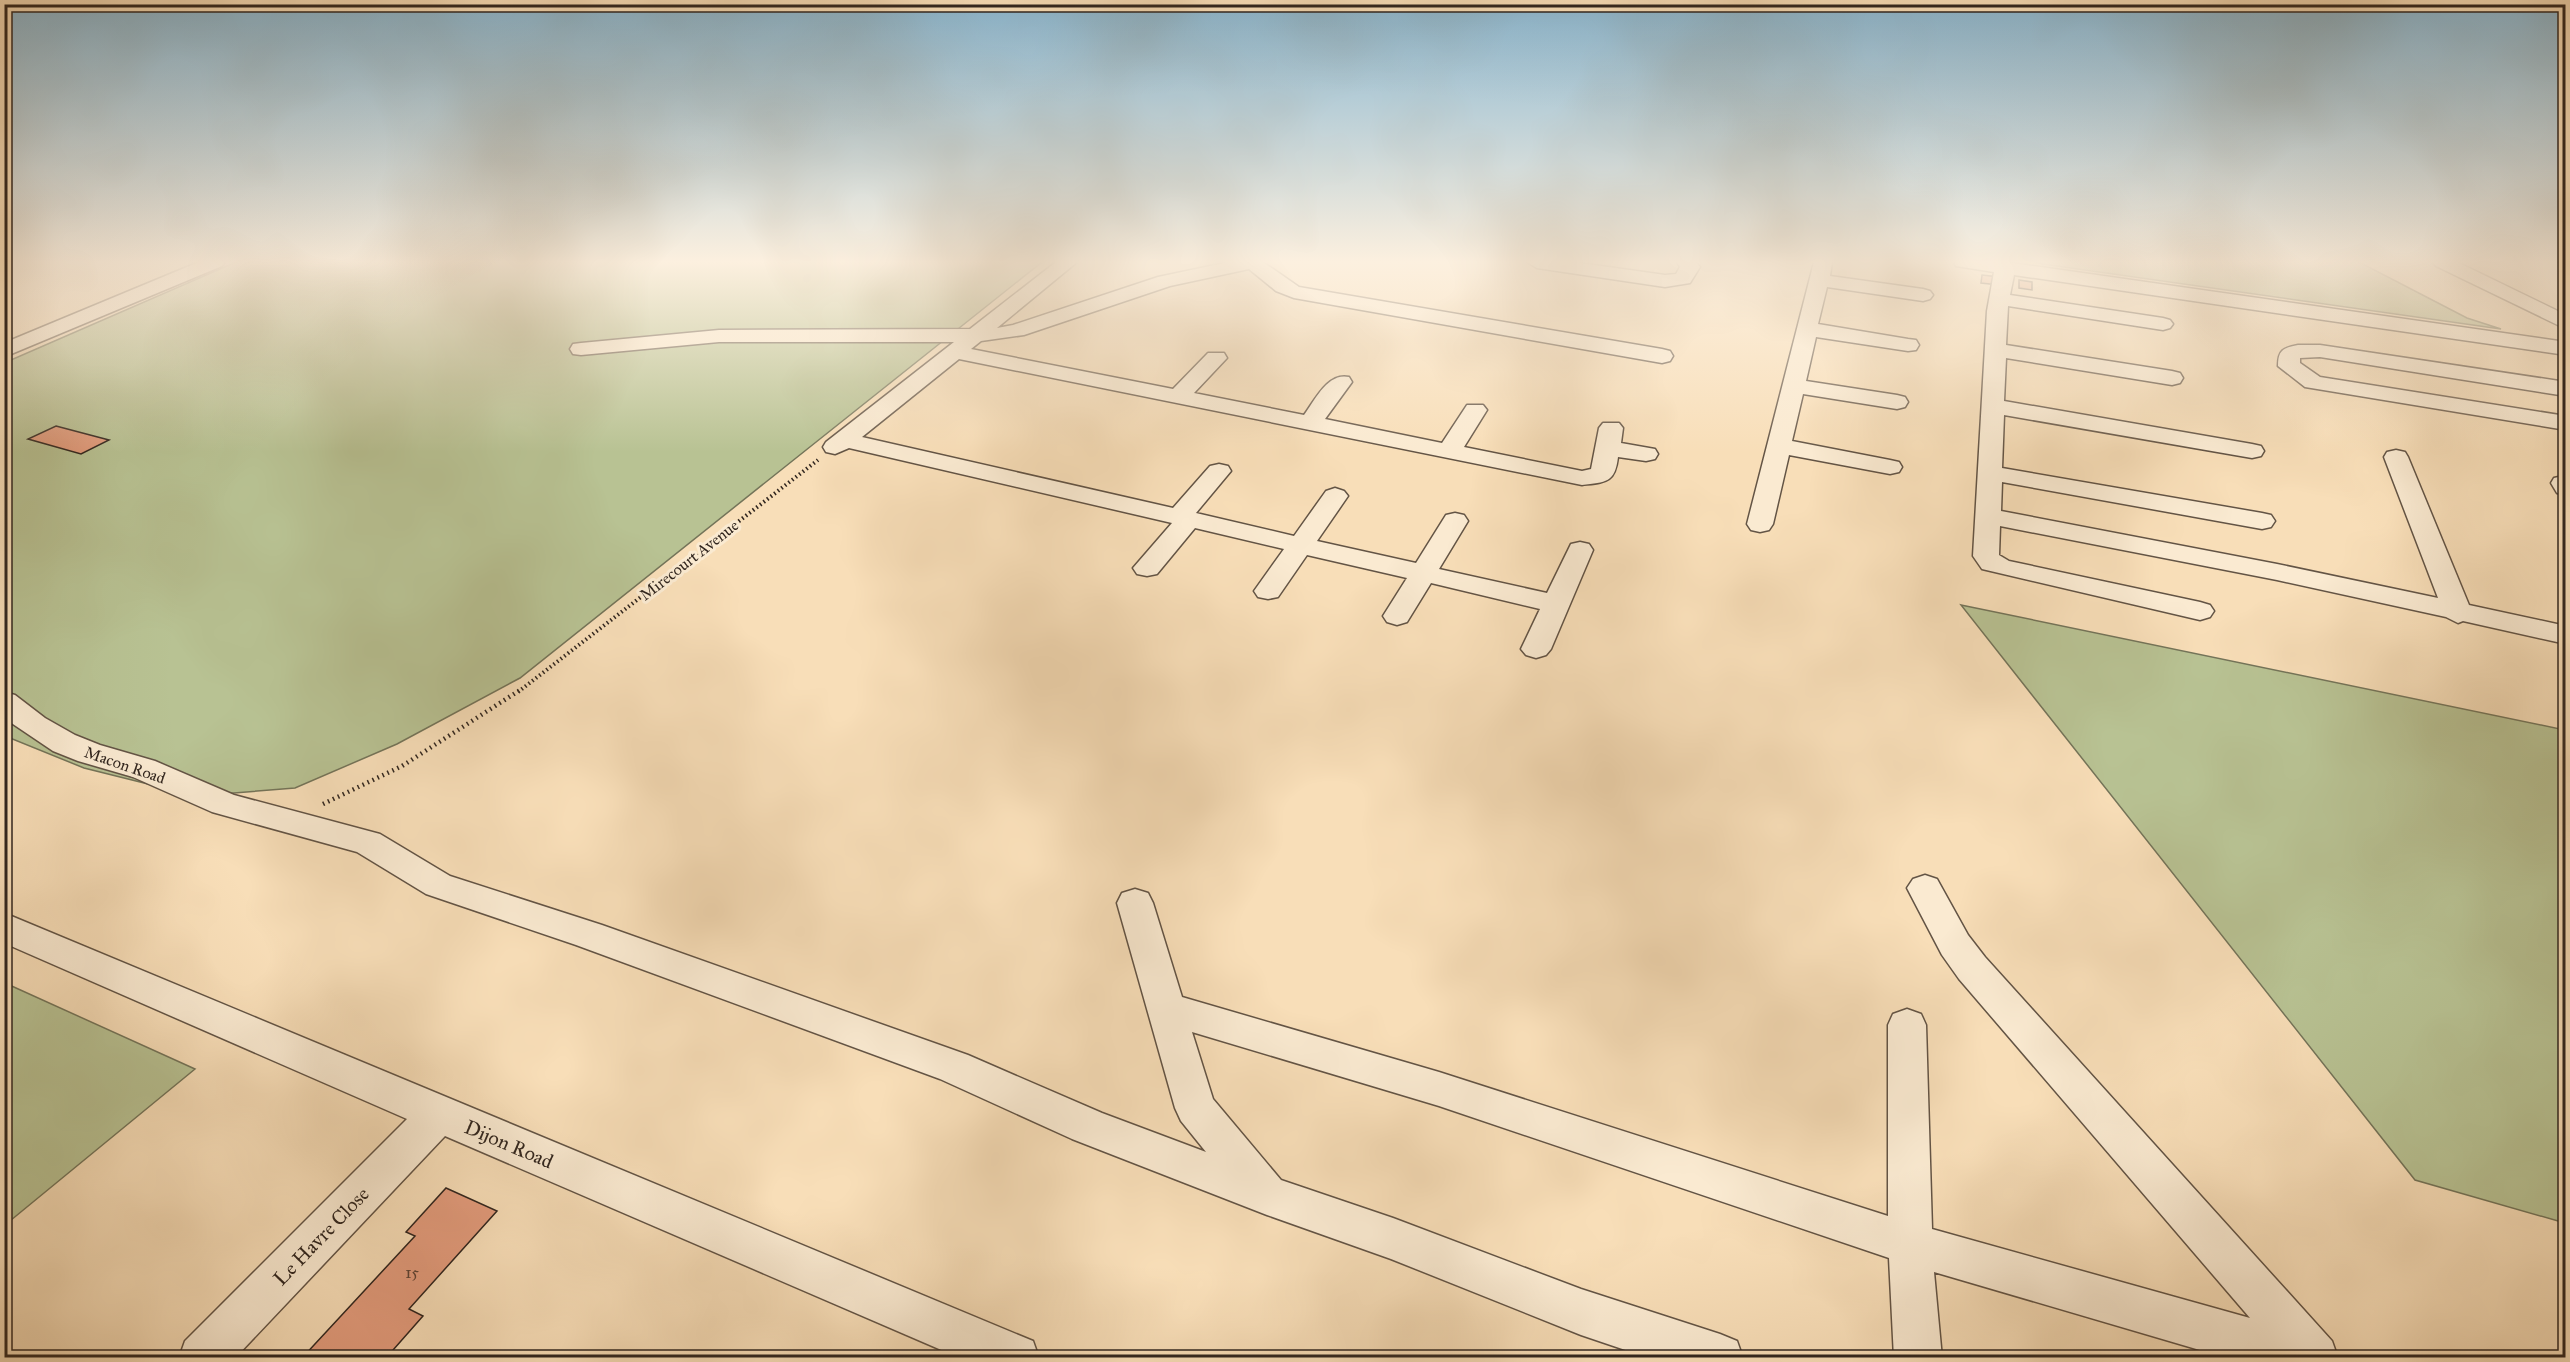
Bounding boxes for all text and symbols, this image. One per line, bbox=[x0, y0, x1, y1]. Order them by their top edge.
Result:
street label: Mirecourt Avenue bbox=[636, 515, 742, 604]
street label: Macon Road bbox=[82, 742, 168, 788]
street label: Dijon Road bbox=[461, 1115, 557, 1173]
street label: Le Havre Close bbox=[268, 1182, 374, 1290]
house number: 15 bbox=[405, 1263, 419, 1282]

